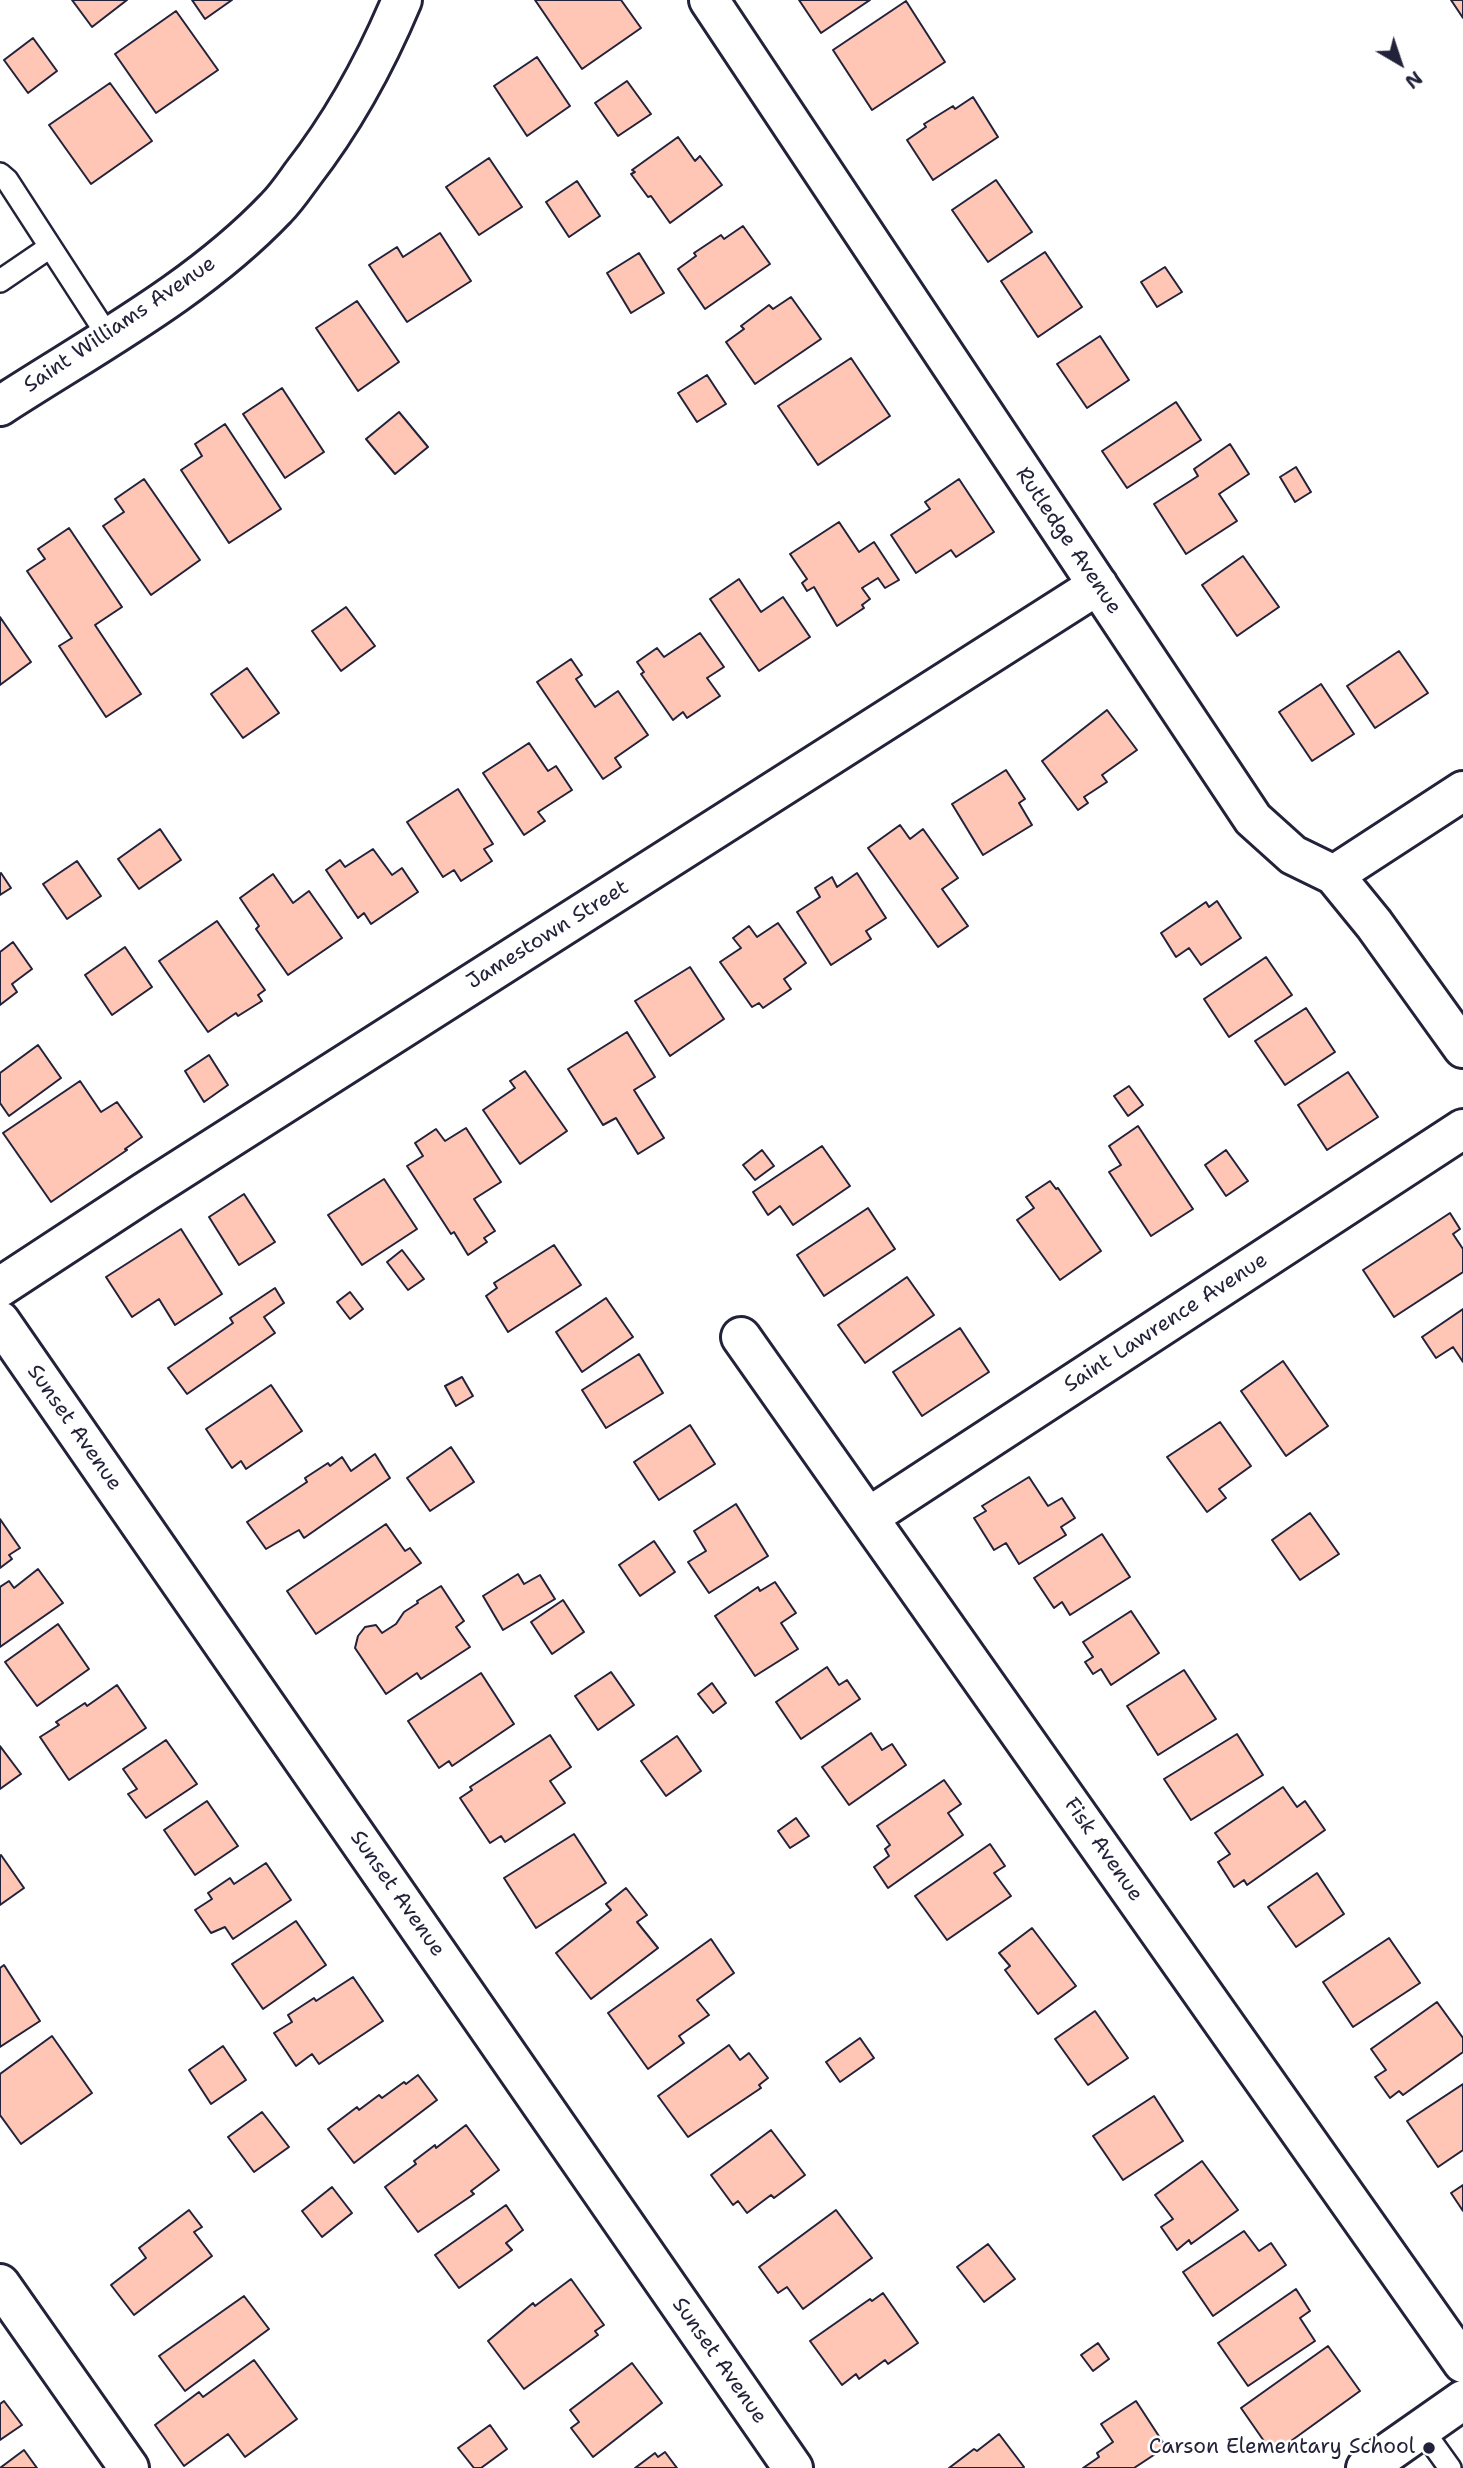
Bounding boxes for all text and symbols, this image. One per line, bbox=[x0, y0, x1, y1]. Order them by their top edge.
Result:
north arrow bbox=[1365, 28, 1435, 98]
text: N bbox=[1400, 65, 1427, 94]
street label: Saint Williams Avenue bbox=[19, 251, 221, 399]
street label: Rutledge Avenue bbox=[1010, 463, 1126, 619]
street label: Jamestown Street bbox=[462, 875, 634, 995]
street label: Saint Lawrence Avenue bbox=[1060, 1248, 1272, 1398]
street label: Sunset Avenue bbox=[21, 1360, 127, 1496]
street label: Fisk Avenue bbox=[1058, 1793, 1148, 1907]
street label: Sunset Avenue bbox=[344, 1826, 450, 1962]
street label: Sunset Avenue bbox=[666, 2293, 772, 2429]
place label: Carson Elementary School bbox=[1149, 2435, 1415, 2461]
marker: Carson Elementary School bbox=[1421, 2440, 1437, 2456]

